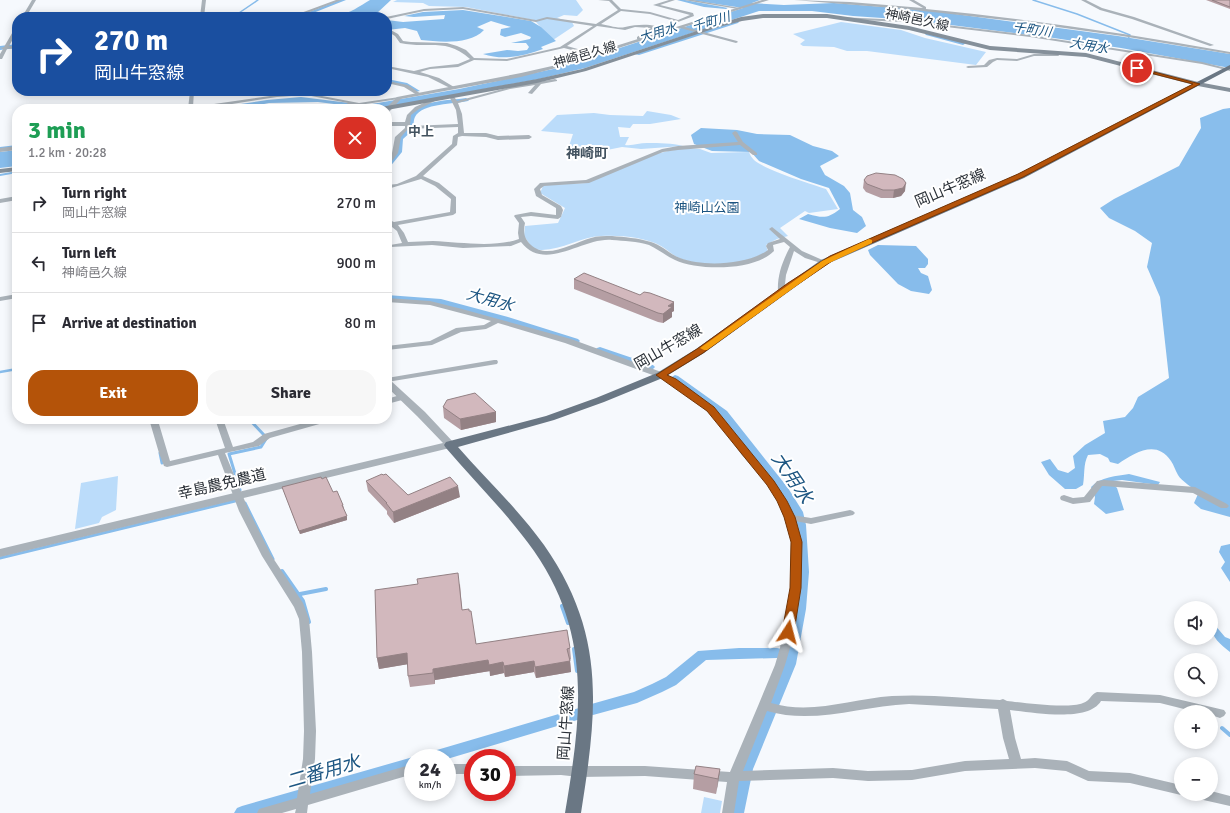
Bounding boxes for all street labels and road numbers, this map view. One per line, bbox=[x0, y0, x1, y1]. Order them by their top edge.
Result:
street label: 神崎邑久線 bbox=[884, 5, 950, 35]
street label: 神崎邑久線 bbox=[552, 38, 618, 72]
street label: 岡山牛窓線 bbox=[912, 165, 988, 211]
street label: 岡山牛窓線 bbox=[631, 320, 705, 374]
street label: 幸島農免農道 bbox=[176, 465, 268, 503]
street label: 岡山牛窓線 bbox=[554, 685, 578, 761]

